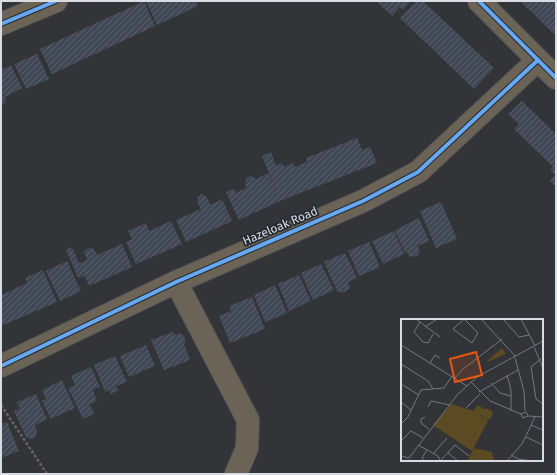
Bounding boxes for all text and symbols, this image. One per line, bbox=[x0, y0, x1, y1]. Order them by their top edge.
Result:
street label: Hazeloak Road bbox=[240, 204, 320, 248]
inset map bbox=[401, 319, 543, 461]

